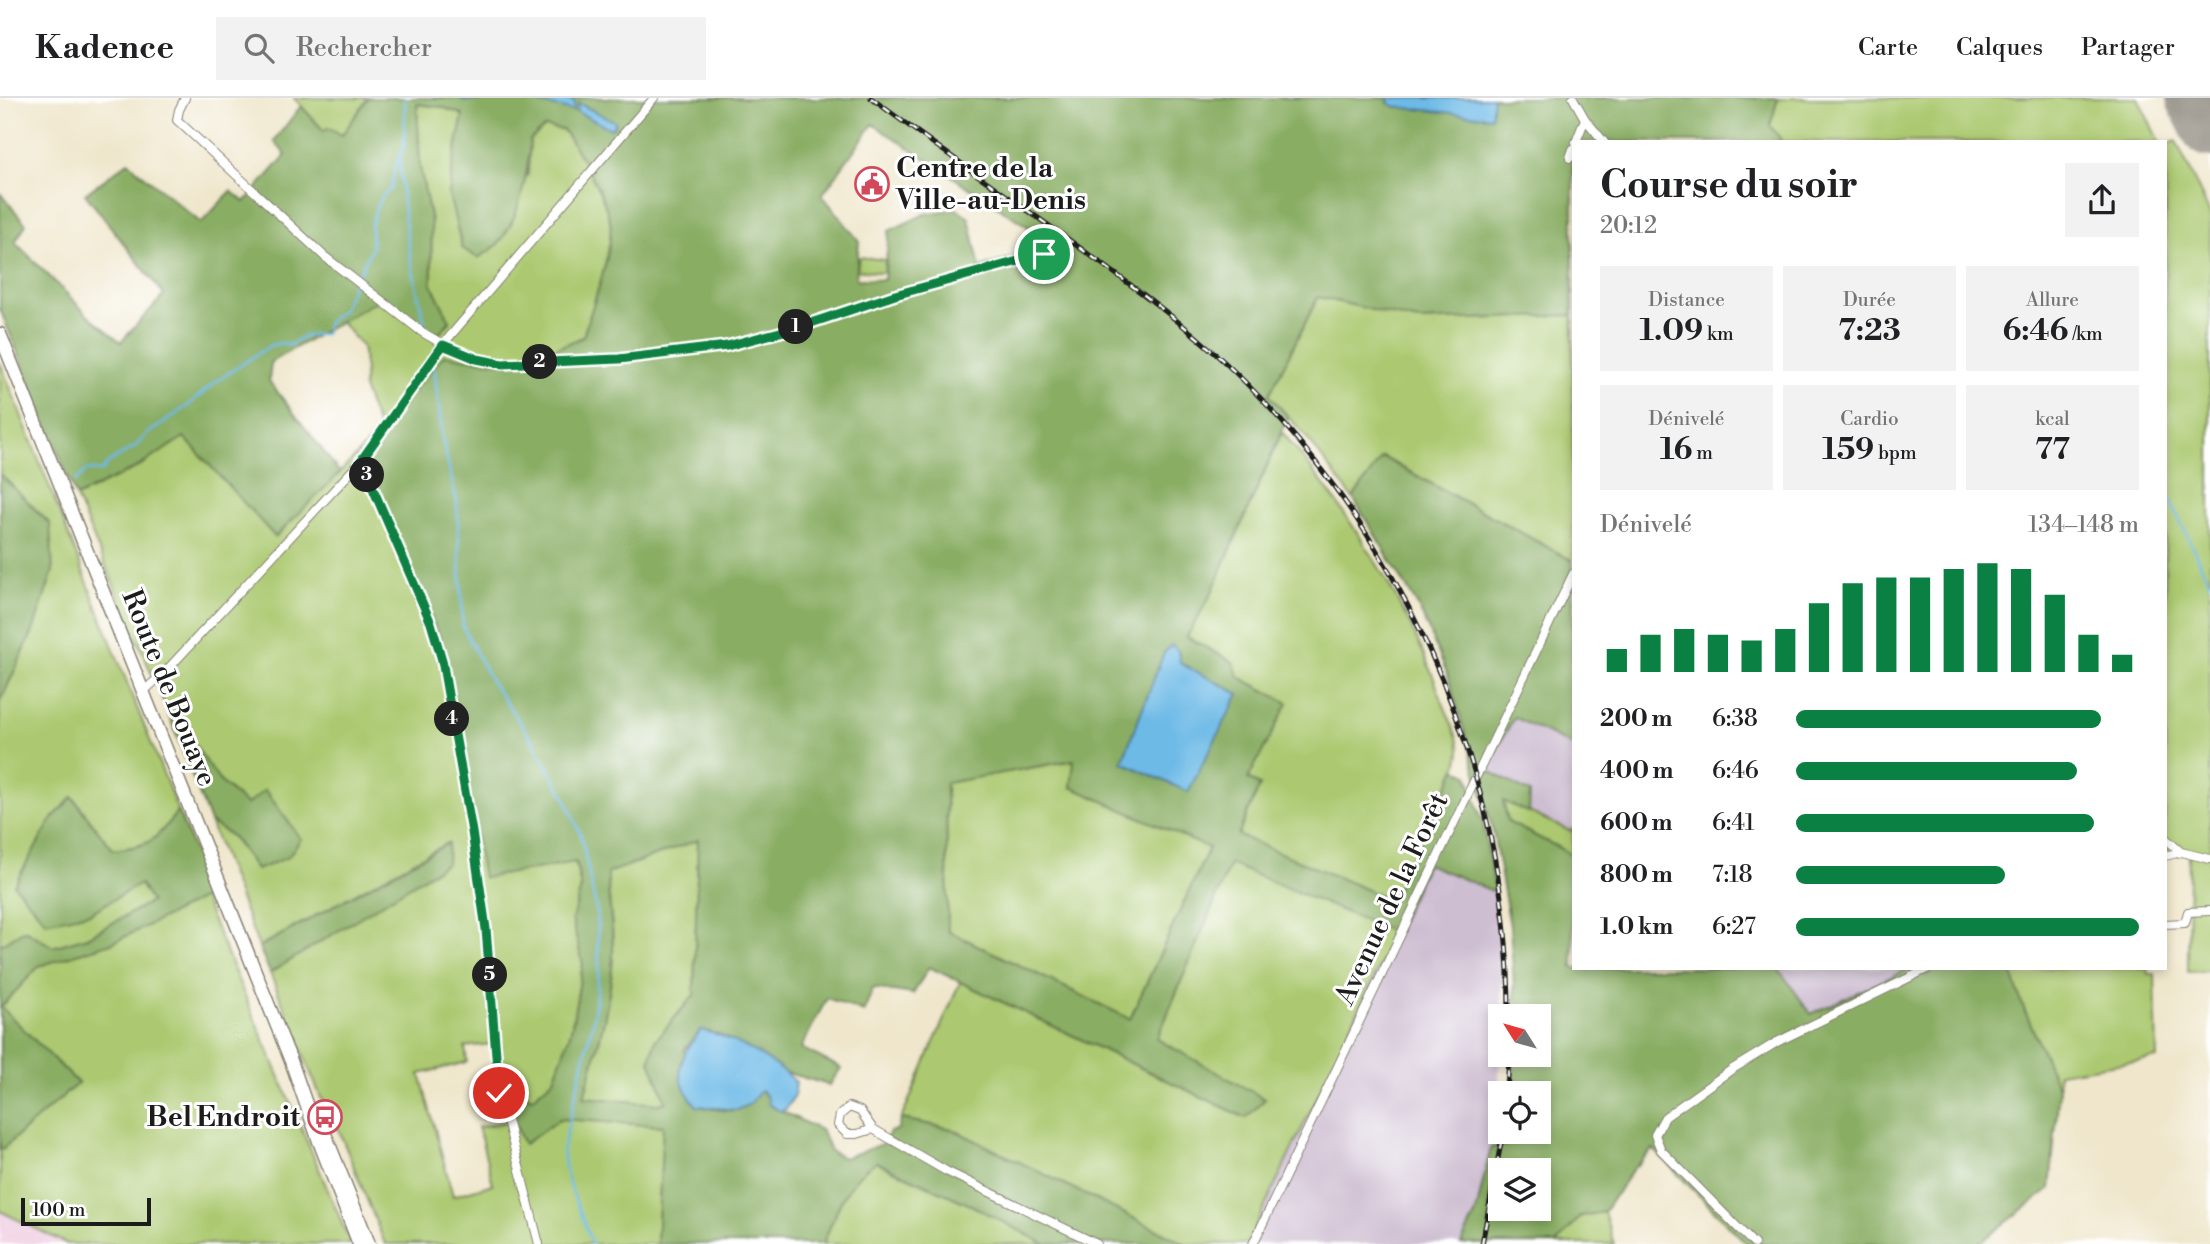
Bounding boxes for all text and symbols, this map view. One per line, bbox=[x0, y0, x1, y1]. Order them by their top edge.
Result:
search box bbox=[216, 17, 706, 80]
text: Kadence bbox=[35, 28, 174, 69]
icon: search bbox=[240, 29, 278, 67]
text: Rechercher bbox=[296, 32, 432, 64]
text: Carte bbox=[1858, 33, 1918, 63]
text: Calques bbox=[1956, 33, 2043, 63]
text: Partager bbox=[2081, 33, 2175, 63]
place label: Centre de la Ville-au-Denis bbox=[895, 151, 1086, 218]
text: Course du soir bbox=[1600, 162, 1858, 209]
button: share bbox=[2065, 163, 2139, 237]
public building icon: Centre de la Ville-au-Denis bbox=[853, 165, 891, 203]
text: 20:12 bbox=[1600, 212, 1657, 240]
pin bbox=[1014, 224, 1074, 284]
icon: arrive bbox=[1025, 235, 1063, 273]
text: Distance bbox=[1648, 288, 1725, 312]
text: Durée bbox=[1843, 288, 1896, 312]
text: Allure bbox=[2026, 288, 2079, 312]
pin: 1 bbox=[778, 310, 814, 344]
text: 1.09 bbox=[1639, 312, 1703, 350]
text: 7:23 bbox=[1838, 312, 1901, 350]
text: 6:46 bbox=[2002, 312, 2069, 350]
text: 1 bbox=[791, 314, 800, 338]
text: km bbox=[1703, 322, 1734, 346]
text: /km bbox=[2069, 322, 2103, 346]
pin: 2 bbox=[522, 344, 558, 380]
text: 2 bbox=[534, 349, 545, 373]
text: Dénivelé bbox=[1649, 407, 1724, 431]
text: Cardio bbox=[1840, 407, 1899, 431]
text: kcal bbox=[2035, 407, 2070, 431]
text: 16 bbox=[1660, 431, 1692, 469]
text: 159 bbox=[1822, 431, 1874, 469]
text: 77 bbox=[2035, 431, 2070, 469]
text: m bbox=[1692, 441, 1713, 465]
text: bpm bbox=[1874, 441, 1917, 465]
pin: 3 bbox=[350, 458, 384, 492]
text: 3 bbox=[361, 462, 372, 486]
text: Dénivelé bbox=[1600, 511, 1692, 539]
text: 134–148 m bbox=[2028, 511, 2139, 539]
street label: Route de Bouaye bbox=[114, 585, 224, 791]
pin: 4 bbox=[434, 702, 470, 736]
text: 200 m bbox=[1600, 705, 1672, 733]
text: 6:38 bbox=[1712, 705, 1758, 733]
text: 4 bbox=[445, 706, 458, 730]
text: 400 m bbox=[1600, 757, 1673, 785]
text: 6:46 bbox=[1712, 757, 1759, 785]
street label: Avenue de la Forêt bbox=[1327, 787, 1457, 1012]
text: 600 m bbox=[1600, 809, 1673, 837]
text: 6:41 bbox=[1712, 809, 1755, 837]
text: 800 m bbox=[1600, 861, 1673, 889]
text: 7:18 bbox=[1712, 861, 1753, 889]
text: 1.0 km bbox=[1600, 913, 1673, 941]
text: 6:27 bbox=[1712, 913, 1756, 941]
pin: 5 bbox=[472, 958, 508, 992]
text: 5 bbox=[484, 962, 495, 986]
north arrow bbox=[1488, 1004, 1550, 1068]
map controls bbox=[1488, 1004, 1551, 1221]
pin bbox=[469, 1063, 529, 1123]
icon: check bbox=[480, 1074, 518, 1112]
button: locate bbox=[1488, 1081, 1551, 1144]
bus stop icon: Bel Endroit bbox=[306, 1098, 344, 1136]
place label: Bel Endroit bbox=[147, 1100, 301, 1135]
button: layers bbox=[1488, 1158, 1551, 1221]
scale bar bbox=[21, 1195, 150, 1227]
text: 100 m bbox=[32, 1198, 85, 1222]

